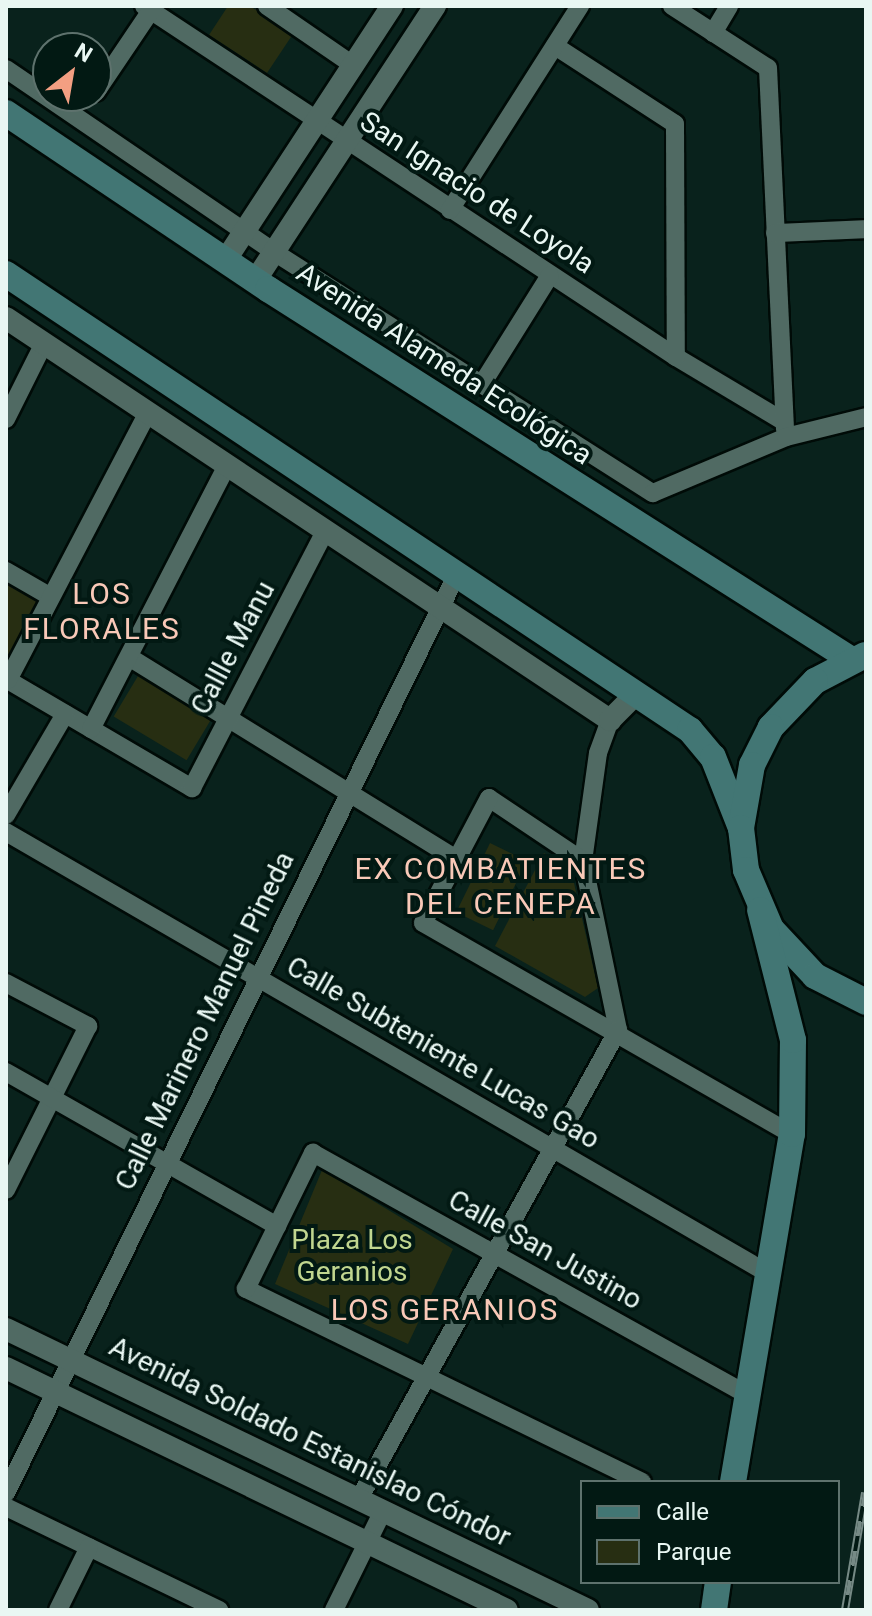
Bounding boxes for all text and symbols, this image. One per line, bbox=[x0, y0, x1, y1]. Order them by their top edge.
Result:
north arrow bbox=[32, 32, 112, 112]
text: N bbox=[70, 38, 97, 67]
street label: San Ignacio de Loyola bbox=[354, 105, 600, 281]
street label: Avenida Alameda Ecológica bbox=[290, 256, 598, 472]
district label: LOS FLORALES bbox=[23, 576, 181, 646]
street label: Callle Manu bbox=[184, 576, 282, 720]
street label: Calle Marinero Manuel Pineda bbox=[108, 846, 302, 1196]
district label: EX COMBATIENTES DEL CENEPA bbox=[355, 851, 647, 922]
street label: Calle Subteniente Lucas Gao bbox=[281, 950, 605, 1156]
street label: Calle San Justino bbox=[442, 1183, 648, 1317]
park label: Plaza Los Geranios bbox=[291, 1223, 413, 1289]
district label: LOS GERANIOS bbox=[331, 1292, 559, 1328]
street label: Avenida Soldado Estanislao Cóndor bbox=[104, 1330, 516, 1554]
legend bbox=[580, 1480, 840, 1584]
text: Calle bbox=[656, 1498, 709, 1526]
text: Parque bbox=[656, 1538, 732, 1566]

